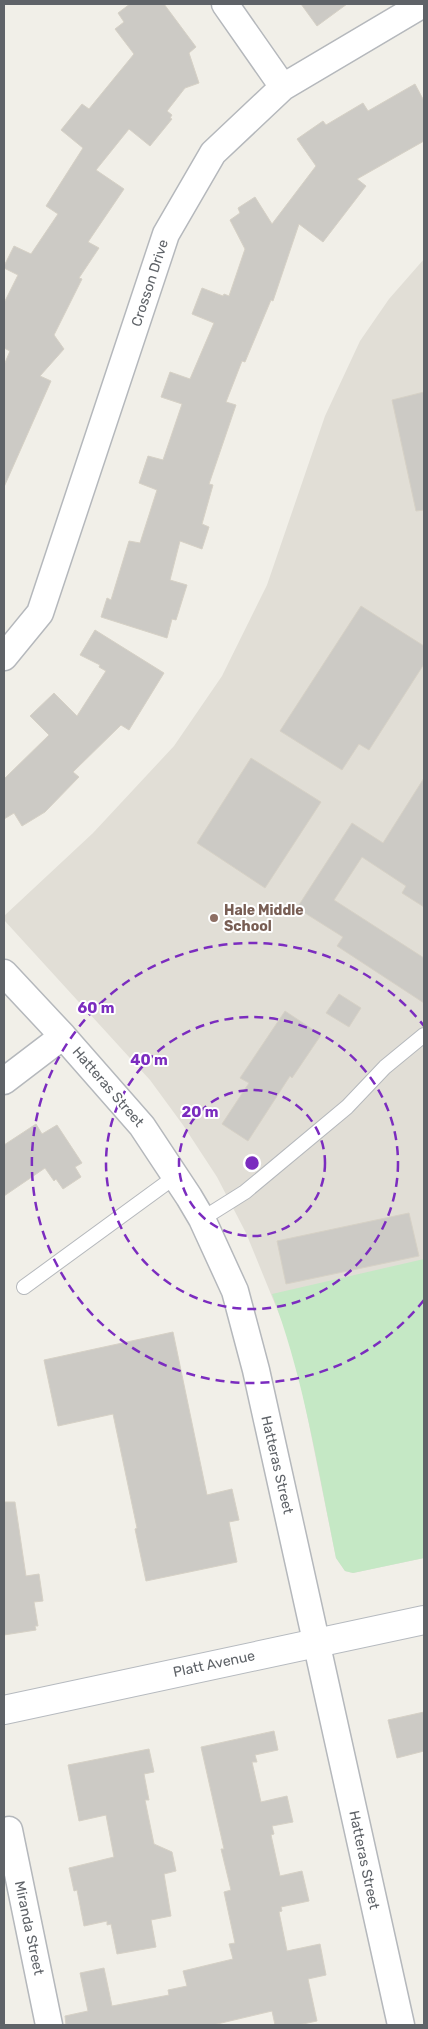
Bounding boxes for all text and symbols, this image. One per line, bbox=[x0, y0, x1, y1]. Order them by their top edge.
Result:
street label: Crosson Drive bbox=[128, 237, 172, 329]
place label: Hale Middle School bbox=[224, 902, 304, 935]
marker: Hale Middle School bbox=[208, 912, 220, 924]
text: 60 m bbox=[78, 999, 114, 1017]
street label: Hatteras Street bbox=[69, 1044, 148, 1131]
text: 40 m bbox=[130, 1051, 168, 1069]
text: 20 m bbox=[182, 1103, 218, 1121]
centre of rings bbox=[243, 1154, 261, 1172]
street label: Hatteras Street bbox=[257, 1414, 297, 1516]
street label: Platt Avenue bbox=[172, 1647, 257, 1681]
street label: Hatteras Street bbox=[345, 1809, 383, 1911]
street label: Miranda Street bbox=[11, 1879, 47, 1977]

